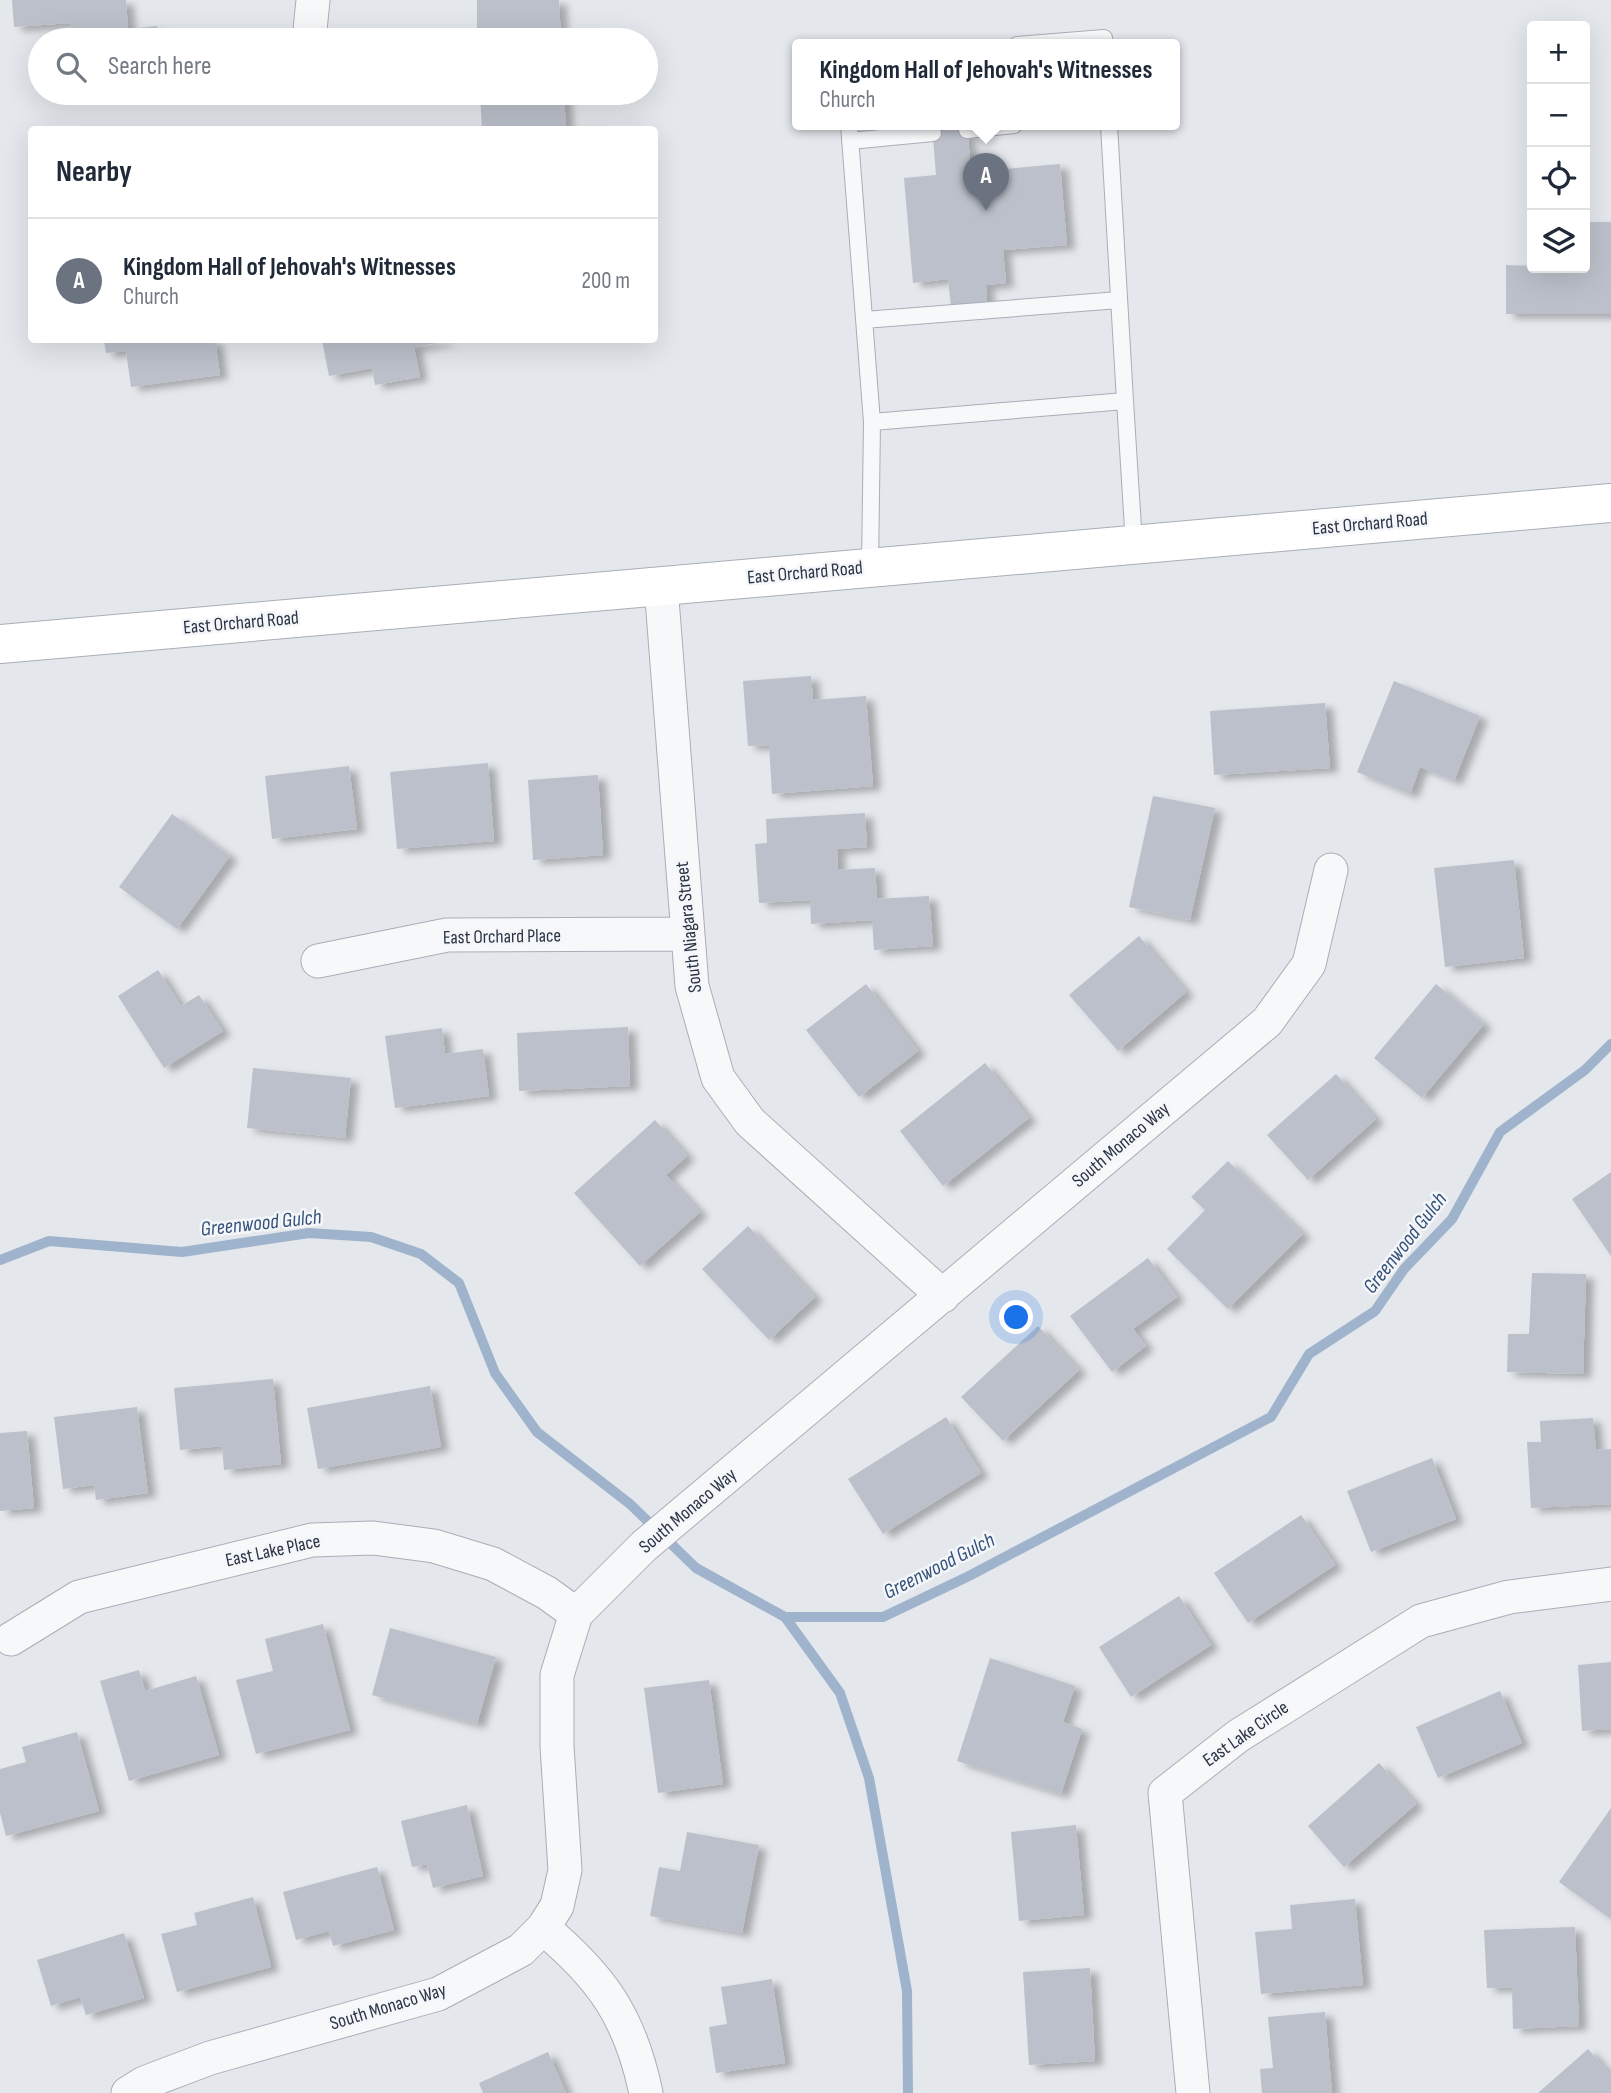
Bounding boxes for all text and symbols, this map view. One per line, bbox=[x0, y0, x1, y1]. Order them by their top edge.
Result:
map controls bbox=[1527, 21, 1590, 273]
button: + bbox=[1527, 21, 1590, 84]
search box bbox=[28, 28, 658, 105]
popup bbox=[792, 39, 1180, 130]
icon: search bbox=[52, 48, 90, 86]
text: Search here bbox=[108, 51, 211, 82]
text: Kingdom Hall of Jehovah's Witnesses bbox=[820, 55, 1152, 86]
button: − bbox=[1527, 84, 1590, 147]
text: Church bbox=[820, 86, 875, 114]
button: locate bbox=[1527, 147, 1590, 210]
pin: A bbox=[963, 153, 1009, 211]
text: Nearby bbox=[56, 154, 132, 190]
button: layers bbox=[1527, 210, 1590, 273]
text: Kingdom Hall of Jehovah's Witnesses bbox=[123, 252, 456, 283]
text: A bbox=[74, 267, 84, 295]
text: 200 m bbox=[582, 267, 630, 295]
text: Church bbox=[123, 283, 179, 311]
street label: East Orchard Road bbox=[1311, 507, 1429, 541]
street label: East Orchard Road bbox=[746, 556, 864, 590]
street label: East Orchard Road bbox=[182, 606, 300, 640]
street label: South Niagara Street bbox=[671, 860, 707, 994]
street label: East Orchard Place bbox=[443, 924, 561, 950]
street label: South Monaco Way bbox=[1068, 1097, 1175, 1192]
water label: Greenwood Gulch bbox=[1358, 1187, 1452, 1299]
water label: Greenwood Gulch bbox=[199, 1204, 323, 1242]
your location bbox=[999, 1300, 1033, 1334]
street label: South Monaco Way bbox=[635, 1463, 742, 1558]
water label: Greenwood Gulch bbox=[879, 1527, 999, 1605]
street label: East Lake Place bbox=[223, 1530, 323, 1572]
street label: East Lake Circle bbox=[1199, 1696, 1293, 1772]
street label: South Monaco Way bbox=[327, 1978, 450, 2036]

